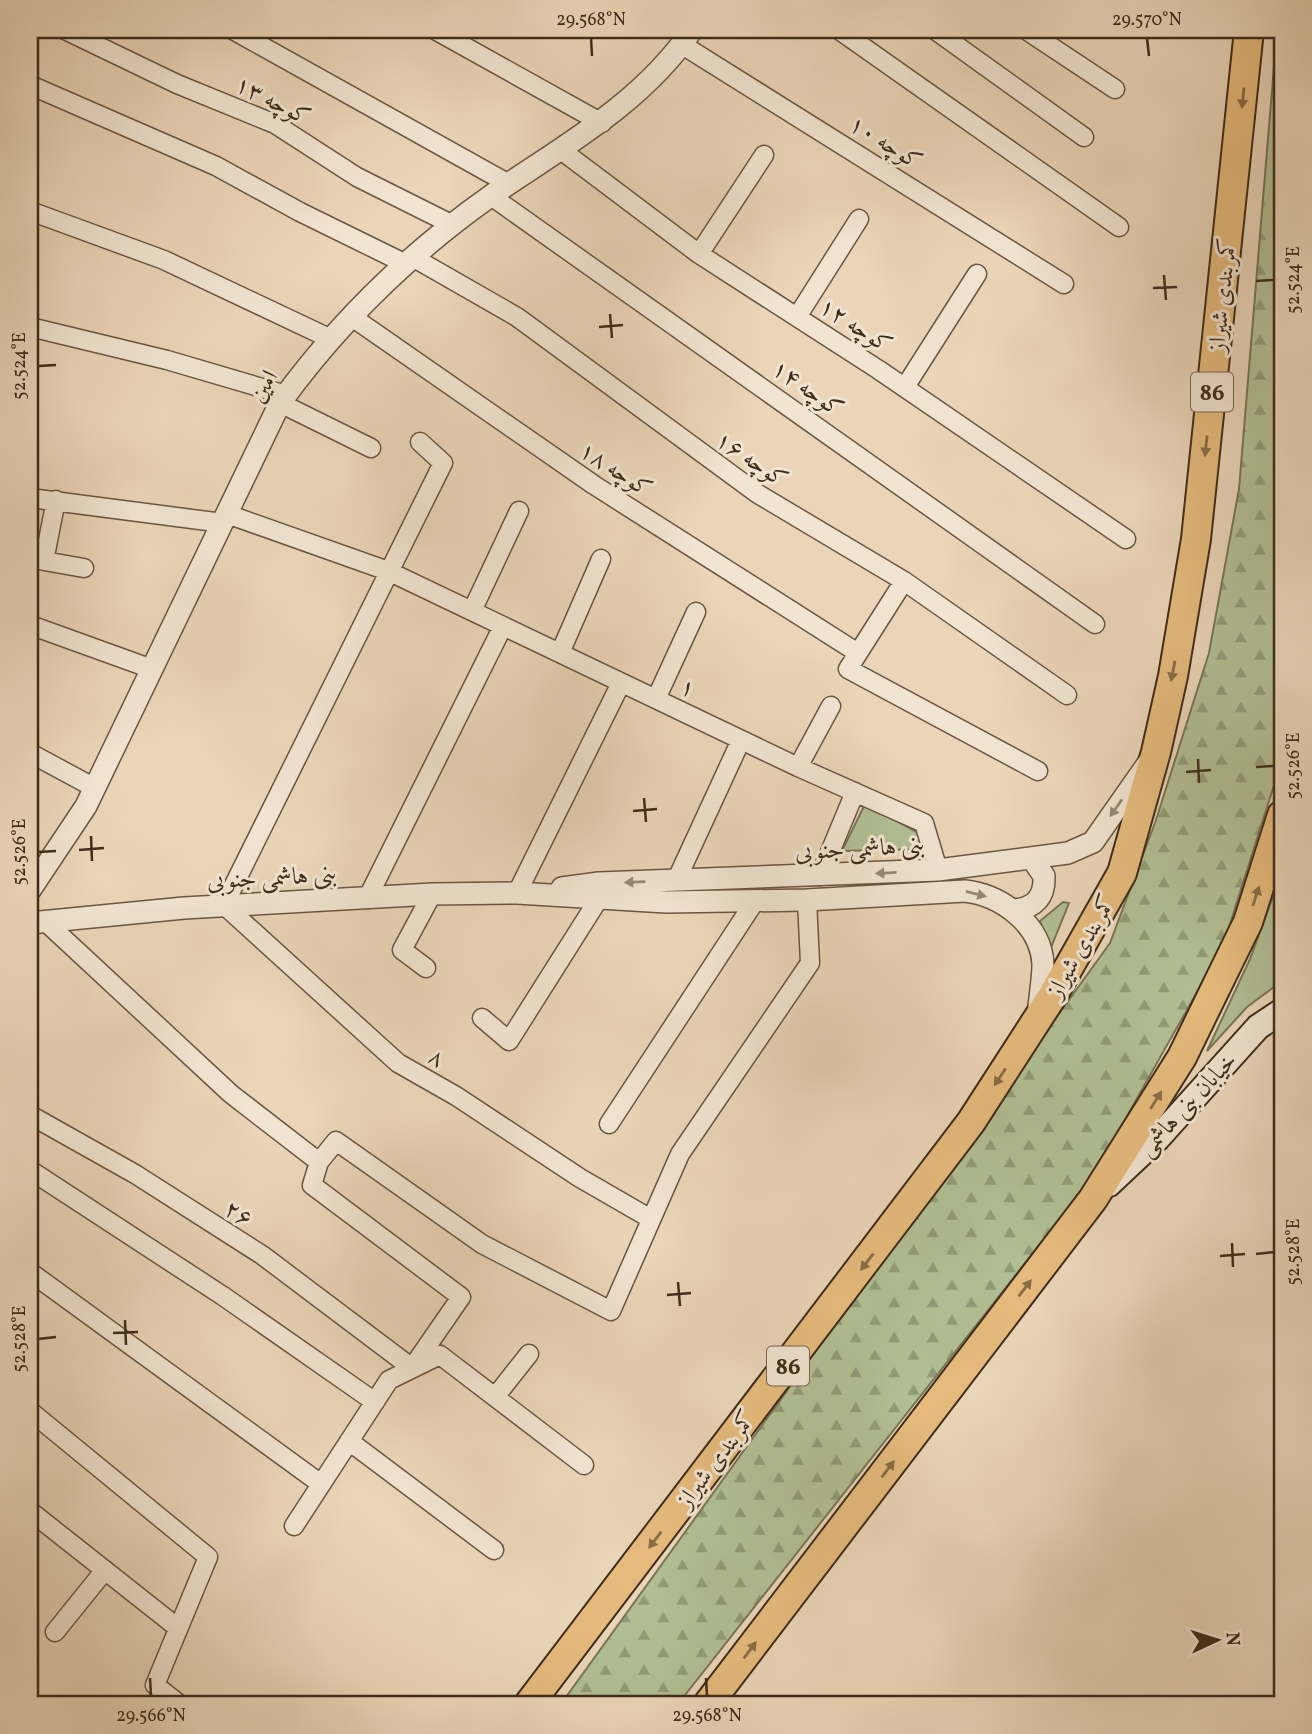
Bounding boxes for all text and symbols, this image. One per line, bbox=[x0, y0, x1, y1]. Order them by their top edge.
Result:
text: 29.568°N bbox=[556, 8, 626, 33]
text: 29.570°N bbox=[1112, 8, 1182, 33]
street label: کوچه ۱۳ bbox=[228, 68, 316, 135]
one-way arrow bbox=[1237, 87, 1248, 109]
street label: کوچه ۱۰ bbox=[842, 108, 928, 179]
street label: کمربندی شیراز bbox=[1201, 237, 1247, 356]
text: 52.524°E bbox=[1282, 246, 1307, 314]
street label: کوچه ۱۲ bbox=[812, 290, 898, 363]
text: 52.524°E bbox=[8, 332, 33, 400]
street label: کوچه ۱۴ bbox=[764, 353, 850, 427]
street label: امین bbox=[242, 364, 288, 410]
road number: 86 bbox=[1191, 372, 1233, 412]
street label: کوچه ۱۶ bbox=[708, 424, 794, 497]
street label: کوچه ۱۸ bbox=[572, 434, 658, 507]
one-way arrow bbox=[1200, 435, 1211, 457]
one-way arrow bbox=[1168, 660, 1179, 682]
street label: ۱ bbox=[673, 670, 701, 707]
text: 52.526°E bbox=[1282, 732, 1307, 800]
one-way arrow bbox=[1109, 799, 1123, 817]
text: 52.526°E bbox=[8, 818, 33, 886]
street label: بنی هاشمی جنوبی bbox=[794, 830, 926, 870]
street label: بنی هاشمی جنوبی bbox=[206, 859, 338, 899]
one-way arrow bbox=[875, 868, 897, 879]
one-way arrow bbox=[623, 877, 645, 888]
one-way arrow bbox=[1251, 886, 1262, 907]
one-way arrow bbox=[966, 889, 988, 900]
street label: کمربندی شیراز bbox=[1038, 889, 1126, 1007]
street label: ۸ bbox=[421, 1040, 451, 1077]
street label: خیابان بنی هاشمی bbox=[1131, 1046, 1246, 1165]
one-way arrow bbox=[994, 1068, 1007, 1087]
one-way arrow bbox=[1149, 1090, 1162, 1109]
street label: ۲۶ bbox=[217, 1193, 259, 1237]
text: 52.528°E bbox=[1282, 1218, 1307, 1286]
one-way arrow bbox=[861, 1253, 875, 1271]
one-way arrow bbox=[1018, 1280, 1033, 1298]
text: 52.528°E bbox=[8, 1305, 33, 1373]
road number: 86 bbox=[767, 1346, 809, 1386]
street label: کمربندی شیراز bbox=[668, 1404, 766, 1518]
one-way arrow bbox=[880, 1461, 895, 1479]
one-way arrow bbox=[648, 1531, 662, 1549]
north arrow bbox=[1182, 1604, 1252, 1674]
text: N bbox=[1219, 1631, 1245, 1647]
one-way arrow bbox=[743, 1641, 757, 1660]
text: 29.566°N bbox=[116, 1704, 186, 1729]
text: 29.568°N bbox=[672, 1704, 742, 1729]

